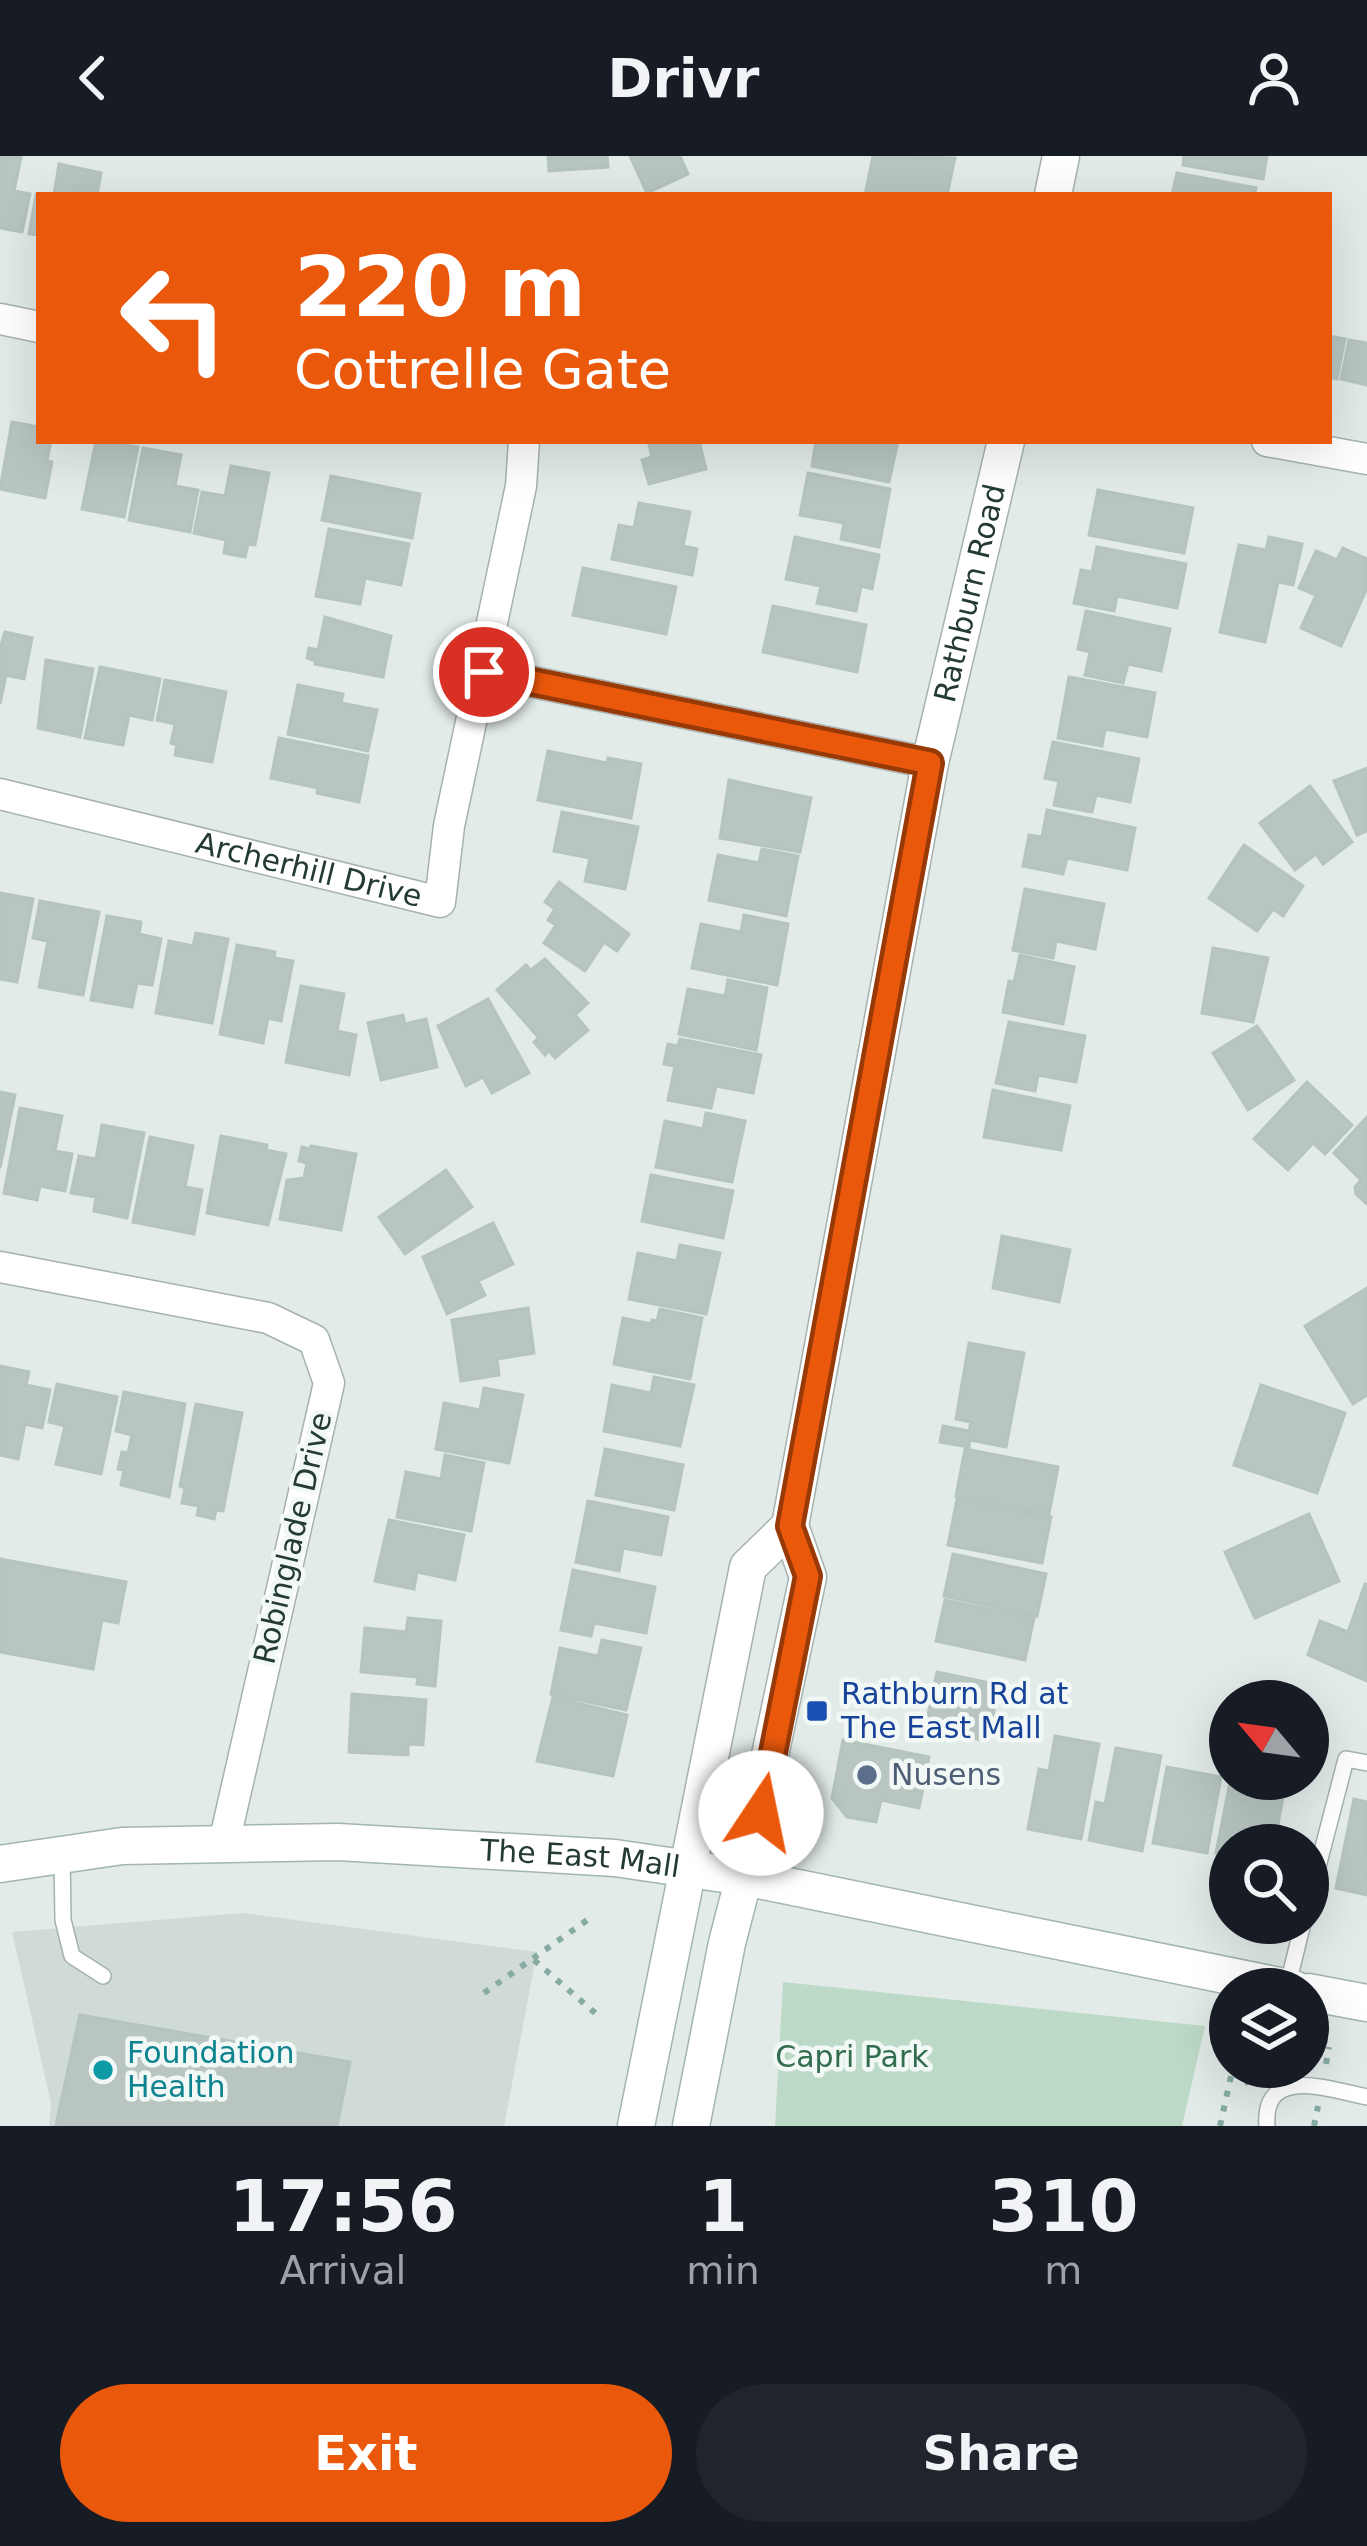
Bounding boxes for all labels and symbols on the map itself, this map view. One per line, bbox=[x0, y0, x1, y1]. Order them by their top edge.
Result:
street label: Rathburn Road bbox=[927, 481, 1012, 706]
pin bbox=[433, 621, 535, 723]
street label: Archerhill Drive bbox=[192, 825, 426, 914]
street label: Robinglade Drive bbox=[247, 1409, 338, 1667]
place label: Rathburn Rd at The East Mall bbox=[840, 1676, 1069, 1745]
north arrow bbox=[1209, 1680, 1329, 1800]
marker: Rathburn Rd at The East Mall bbox=[804, 1698, 830, 1724]
position arrow bbox=[698, 1750, 824, 1876]
place label: Nusens bbox=[891, 1757, 1001, 1792]
marker: Nusens bbox=[854, 1762, 880, 1788]
street label: The East Mall bbox=[478, 1832, 682, 1884]
place label: Foundation Health bbox=[127, 2035, 294, 2104]
park label: Capri Park bbox=[775, 2039, 929, 2074]
marker: Foundation Health bbox=[90, 2057, 116, 2083]

